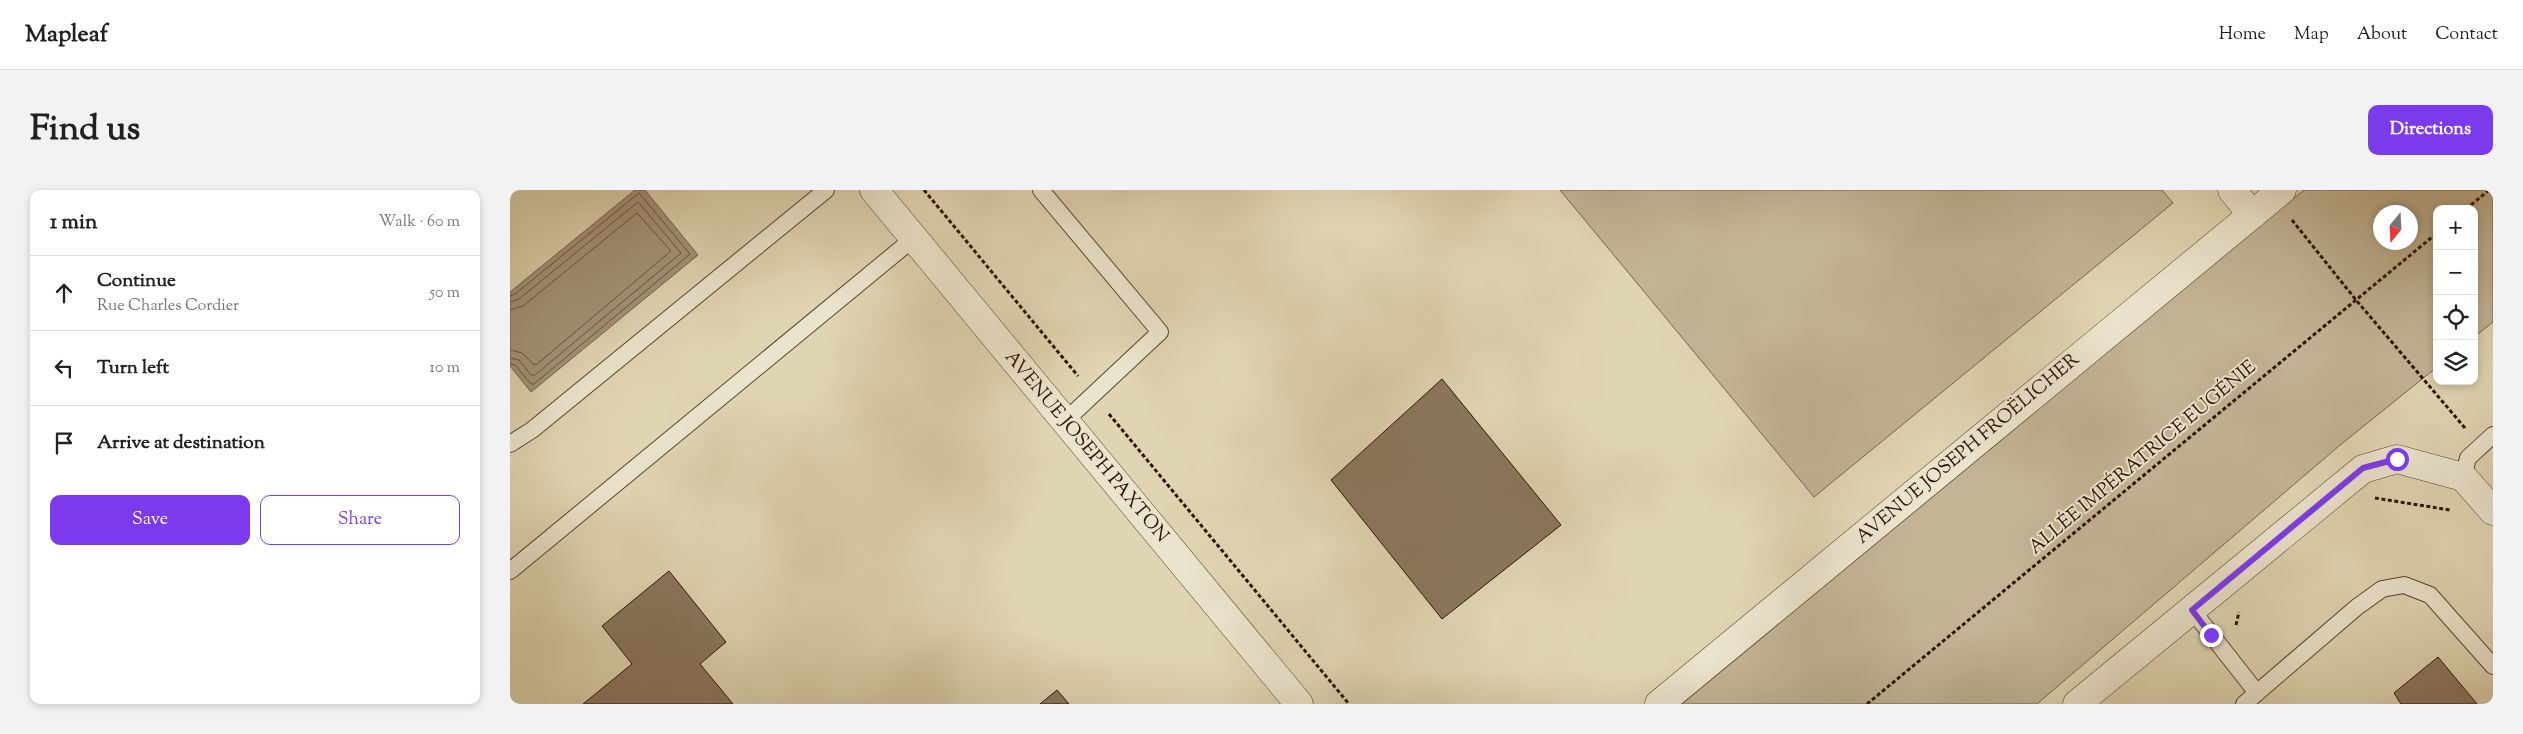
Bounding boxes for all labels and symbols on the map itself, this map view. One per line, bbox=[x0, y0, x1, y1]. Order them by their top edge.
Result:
north arrow bbox=[2373, 205, 2418, 250]
street label: AVENUE JOSEPH PAXTON bbox=[998, 345, 1174, 549]
street label: AVENUE JOSEPH FROËLICHER bbox=[1850, 347, 2086, 551]
street label: ALLÉE IMPÉRATRICE EUGÉNIE bbox=[2023, 354, 2263, 561]
route start bbox=[2386, 448, 2409, 471]
route end bbox=[2200, 624, 2223, 647]

